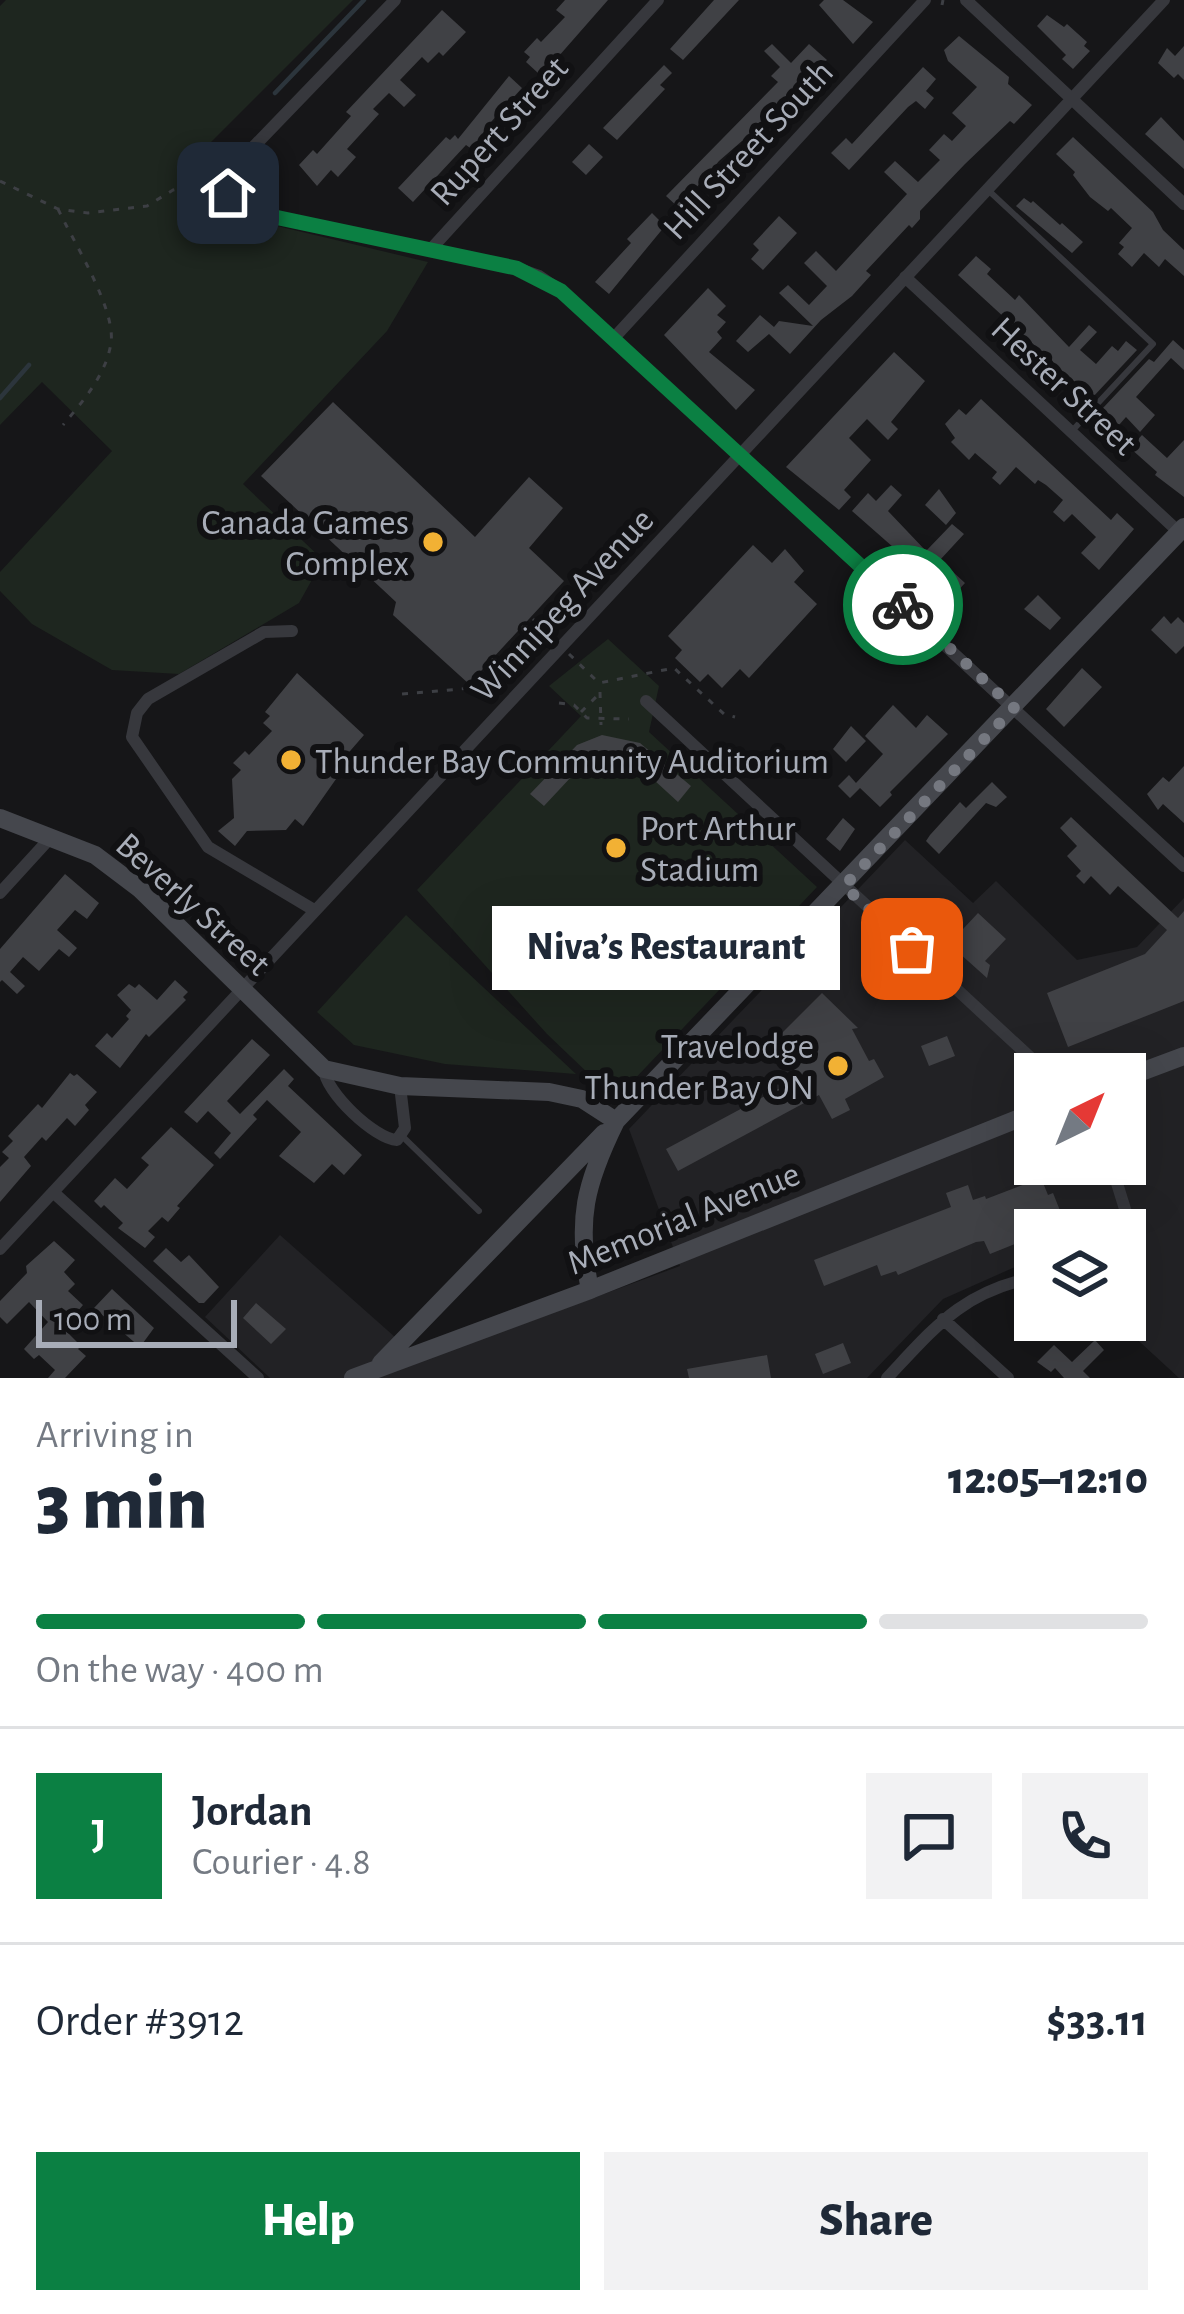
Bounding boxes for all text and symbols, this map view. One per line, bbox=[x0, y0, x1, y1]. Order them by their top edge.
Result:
street label: Rupert Street bbox=[424, 50, 576, 213]
street label: Hill Street South bbox=[657, 54, 840, 247]
pin bbox=[177, 142, 279, 244]
icon: home bbox=[195, 160, 261, 226]
street label: Hester Street bbox=[984, 311, 1143, 463]
street label: Winnipeg Avenue bbox=[464, 502, 661, 709]
place label: Canada Games Complex bbox=[201, 505, 409, 582]
marker: Canada Games Complex bbox=[420, 529, 446, 555]
courier bbox=[843, 545, 963, 665]
icon: bike bbox=[870, 572, 936, 638]
place label: Thunder Bay Community Auditorium bbox=[315, 744, 829, 780]
marker: Thunder Bay Community Auditorium bbox=[278, 747, 304, 773]
place label: Port Arthur Stadium bbox=[640, 811, 796, 888]
street label: Beverly Street bbox=[109, 826, 277, 983]
marker: Port Arthur Stadium bbox=[603, 835, 629, 861]
pin bbox=[861, 898, 963, 1000]
callout: Niva’s Restaurant bbox=[492, 907, 840, 991]
icon: bag bbox=[879, 916, 945, 982]
text: Niva’s Restaurant bbox=[527, 928, 805, 967]
place label: Travelodge Thunder Bay ON bbox=[584, 1029, 814, 1106]
marker: Travelodge Thunder Bay ON bbox=[825, 1053, 851, 1079]
north arrow bbox=[1014, 1053, 1146, 1185]
map controls bbox=[1014, 1053, 1146, 1341]
street label: Memorial Avenue bbox=[562, 1156, 805, 1282]
button: layers bbox=[1014, 1209, 1146, 1341]
scale bar bbox=[36, 1294, 237, 1347]
text: 100 m bbox=[54, 1304, 132, 1337]
text: Arriving in bbox=[36, 1416, 194, 1455]
text: 12:05–12:10 bbox=[948, 1457, 1148, 1502]
text: 3 min bbox=[36, 1465, 208, 1543]
text: On the way · 400 m bbox=[36, 1651, 324, 1690]
button: chat bbox=[866, 1773, 992, 1899]
button: phone bbox=[1022, 1773, 1148, 1899]
text: Jordan bbox=[192, 1789, 313, 1834]
text: J bbox=[91, 1813, 107, 1858]
text: Courier · 4.8 bbox=[192, 1843, 371, 1882]
text: Order #3912 bbox=[36, 1999, 244, 2044]
text: $33.11 bbox=[1046, 1999, 1148, 2044]
button: Help bbox=[36, 2152, 580, 2290]
button: Share bbox=[604, 2152, 1148, 2290]

